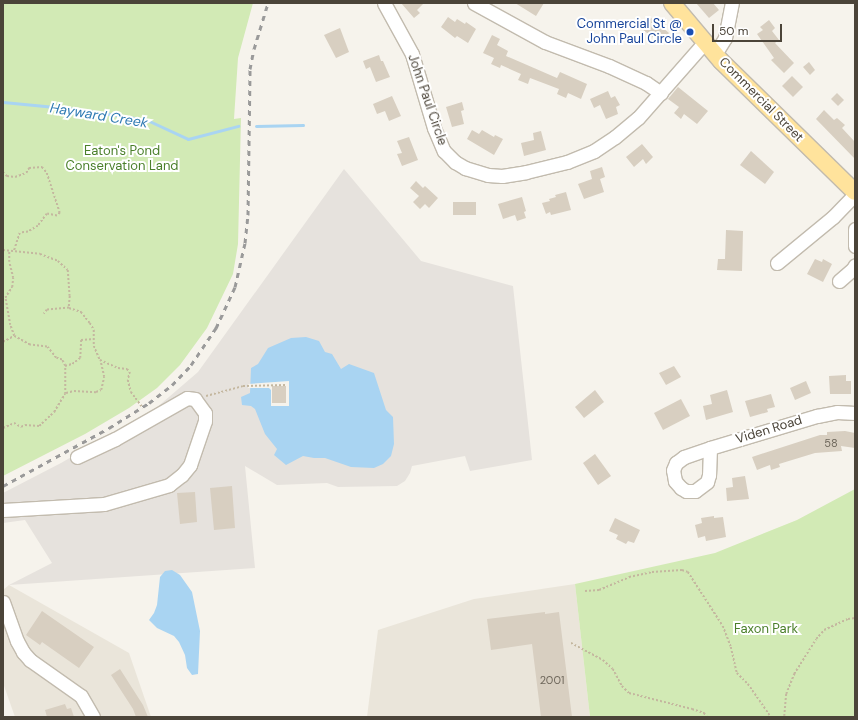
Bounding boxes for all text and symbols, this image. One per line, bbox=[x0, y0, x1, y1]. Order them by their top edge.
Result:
scale bar bbox=[714, 16, 784, 42]
place label: Commercial St @ John Paul Circle bbox=[577, 17, 682, 48]
text: 50 m bbox=[719, 23, 748, 39]
marker: Commercial St @ John Paul Circle bbox=[685, 27, 695, 37]
street label: John Paul Circle bbox=[404, 52, 450, 148]
street label: Commercial Street bbox=[716, 55, 806, 145]
water label: Hayward Creek bbox=[49, 99, 149, 131]
park label: Eaton's Pond Conservation Land bbox=[65, 144, 179, 175]
street label: Viden Road bbox=[734, 413, 804, 447]
house number: 58 bbox=[824, 436, 838, 450]
park label: Faxon Park bbox=[734, 621, 798, 637]
house number: 2001 bbox=[540, 673, 564, 687]

